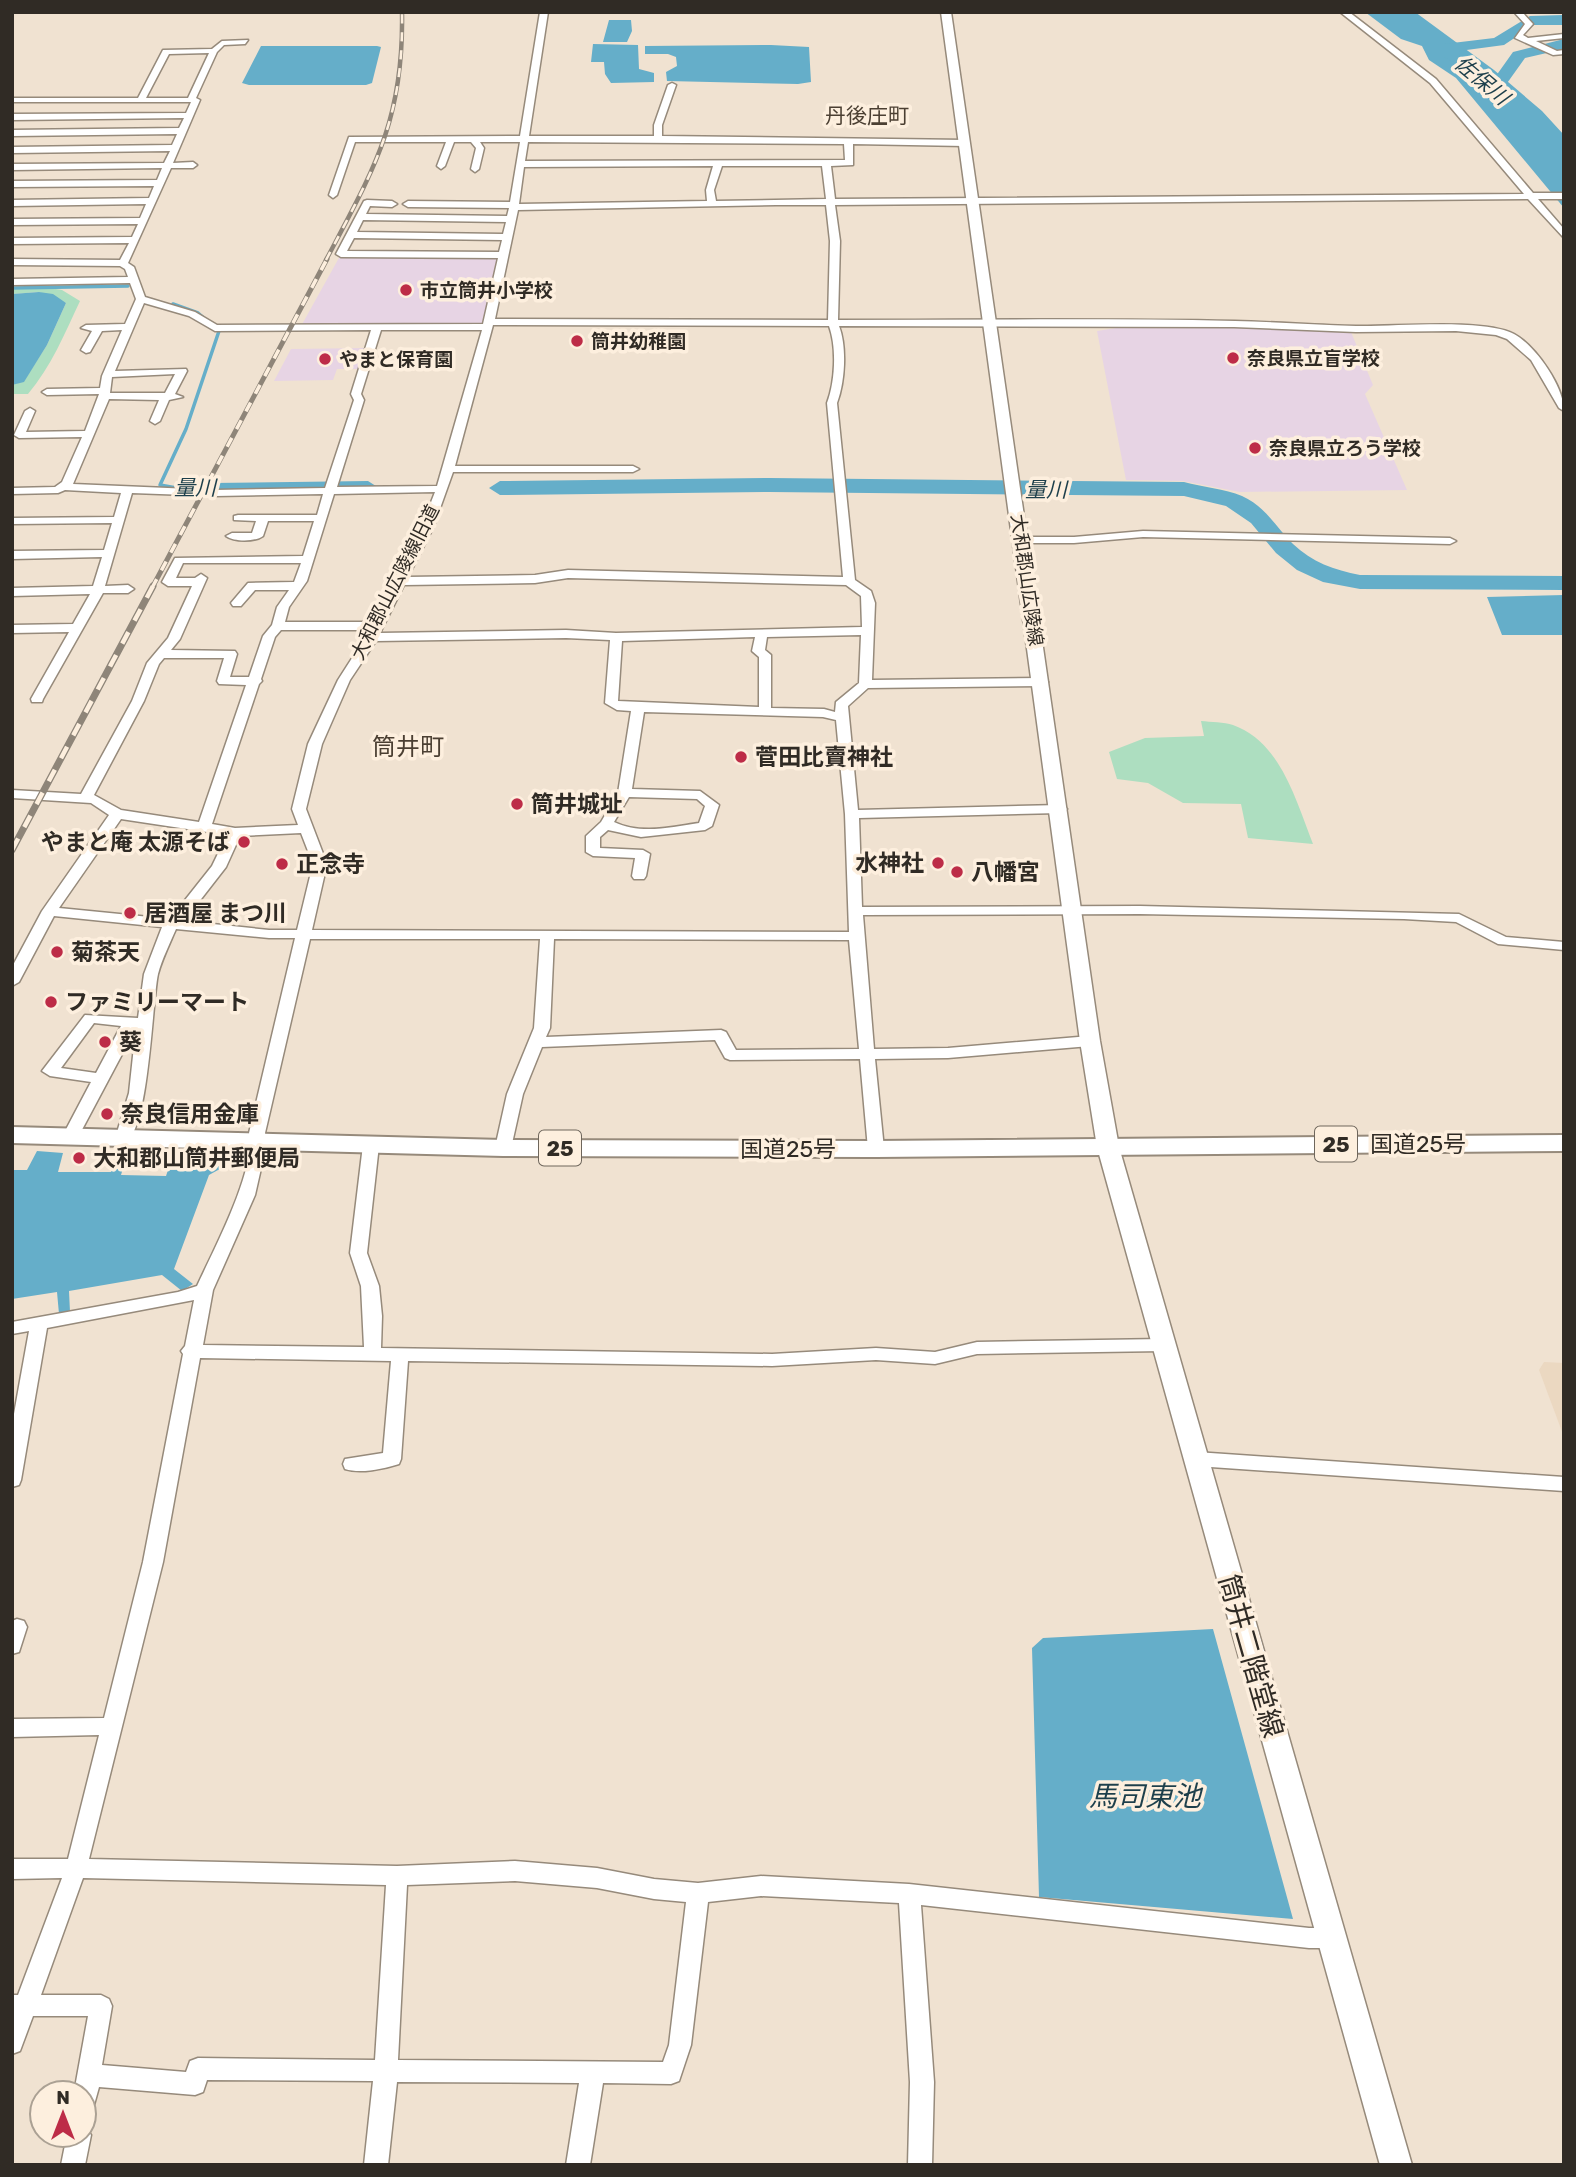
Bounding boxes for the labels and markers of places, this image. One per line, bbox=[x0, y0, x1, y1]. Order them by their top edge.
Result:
place label: 市立筒井小学校 bbox=[420, 279, 553, 302]
marker: 市立筒井小学校 bbox=[398, 282, 414, 298]
place label: 筒井幼稚園 bbox=[591, 330, 686, 353]
marker: 筒井幼稚園 bbox=[569, 333, 585, 349]
place label: 奈良県立盲学校 bbox=[1247, 347, 1380, 370]
place label: やまと保育園 bbox=[339, 348, 453, 371]
marker: 奈良県立盲学校 bbox=[1225, 350, 1241, 366]
marker: やまと保育園 bbox=[317, 351, 333, 367]
place label: 奈良県立ろう学校 bbox=[1269, 437, 1421, 460]
marker: 奈良県立ろう学校 bbox=[1247, 440, 1263, 456]
place label: 菅田比賣神社 bbox=[755, 743, 893, 771]
marker: 菅田比賣神社 bbox=[733, 749, 749, 765]
place label: 筒井城址 bbox=[531, 790, 623, 818]
marker: 筒井城址 bbox=[509, 796, 525, 812]
place label: やまと庵 太源そば bbox=[41, 828, 230, 856]
marker: やまと庵 太源そば bbox=[236, 834, 252, 850]
place label: 水神社 bbox=[855, 849, 924, 877]
place label: 正念寺 bbox=[296, 850, 365, 878]
marker: 水神社 bbox=[930, 855, 946, 871]
marker: 正念寺 bbox=[274, 856, 290, 872]
place label: 八幡宮 bbox=[971, 858, 1040, 886]
marker: 八幡宮 bbox=[949, 864, 965, 880]
place label: 居酒屋 まつ川 bbox=[144, 899, 287, 927]
marker: 居酒屋 まつ川 bbox=[122, 905, 138, 921]
place label: 菊茶天 bbox=[71, 938, 140, 966]
marker: 菊茶天 bbox=[49, 944, 65, 960]
place label: ファミリーマート bbox=[65, 988, 249, 1016]
marker: ファミリーマート bbox=[43, 994, 59, 1010]
place label: 葵 bbox=[119, 1028, 142, 1056]
marker: 葵 bbox=[97, 1034, 113, 1050]
place label: 奈良信用金庫 bbox=[121, 1100, 259, 1128]
marker: 奈良信用金庫 bbox=[99, 1106, 115, 1122]
place label: 大和郡山筒井郵便局 bbox=[93, 1144, 300, 1172]
marker: 大和郡山筒井郵便局 bbox=[71, 1150, 87, 1166]

